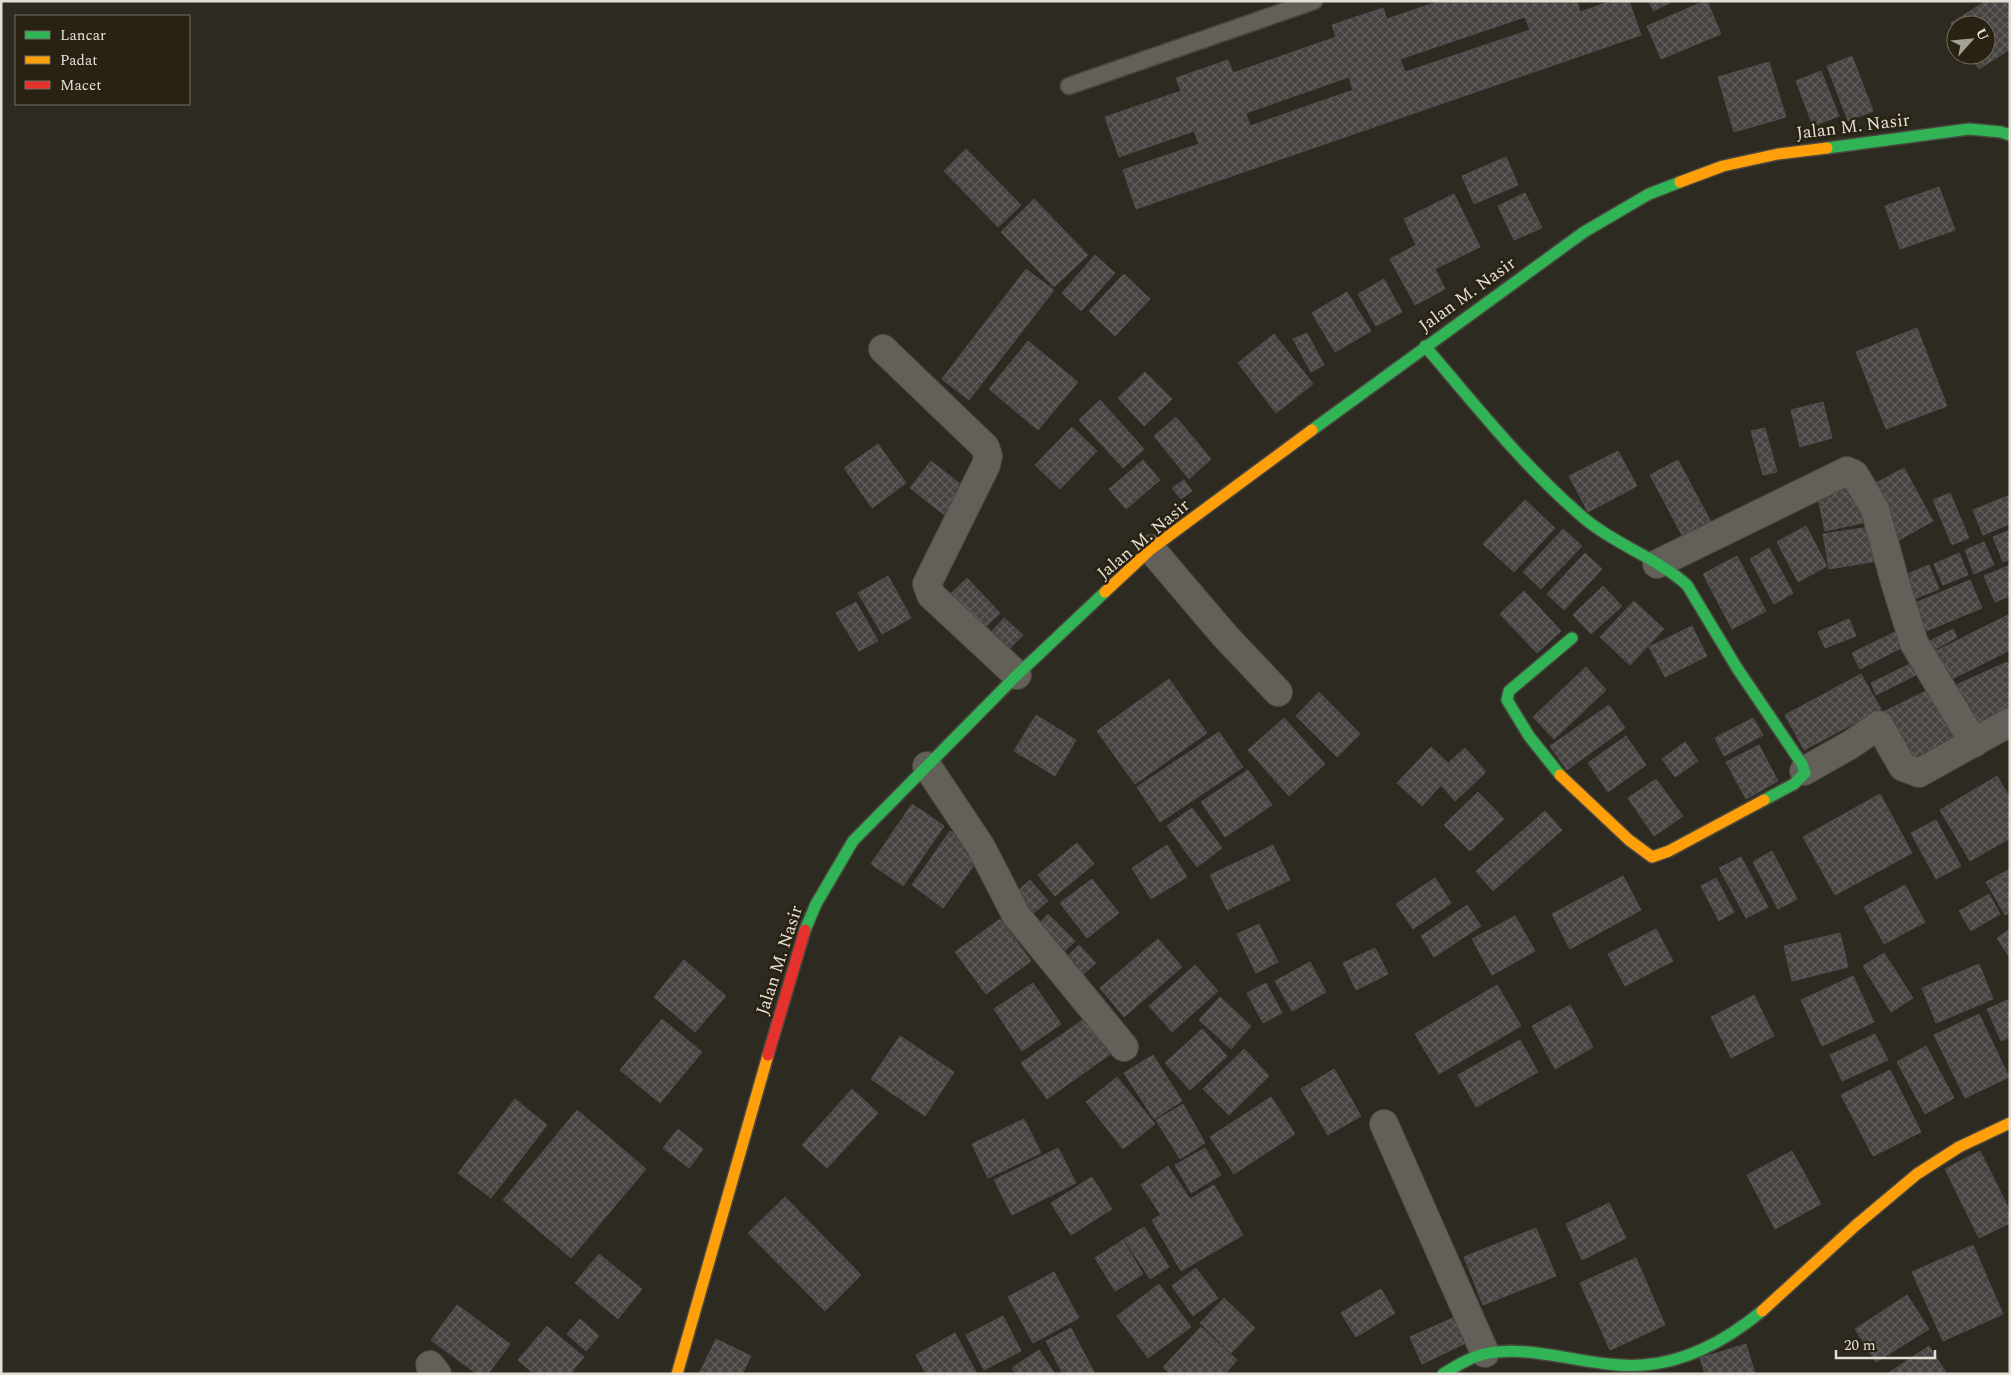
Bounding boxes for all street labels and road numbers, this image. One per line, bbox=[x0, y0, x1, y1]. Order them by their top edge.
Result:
street label: Jalan M. Nasir bbox=[1795, 106, 1911, 147]
street label: Jalan M. Nasir bbox=[1413, 250, 1521, 339]
street label: Jalan M. Nasir bbox=[1091, 492, 1196, 586]
street label: Jalan M. Nasir bbox=[749, 902, 810, 1019]

